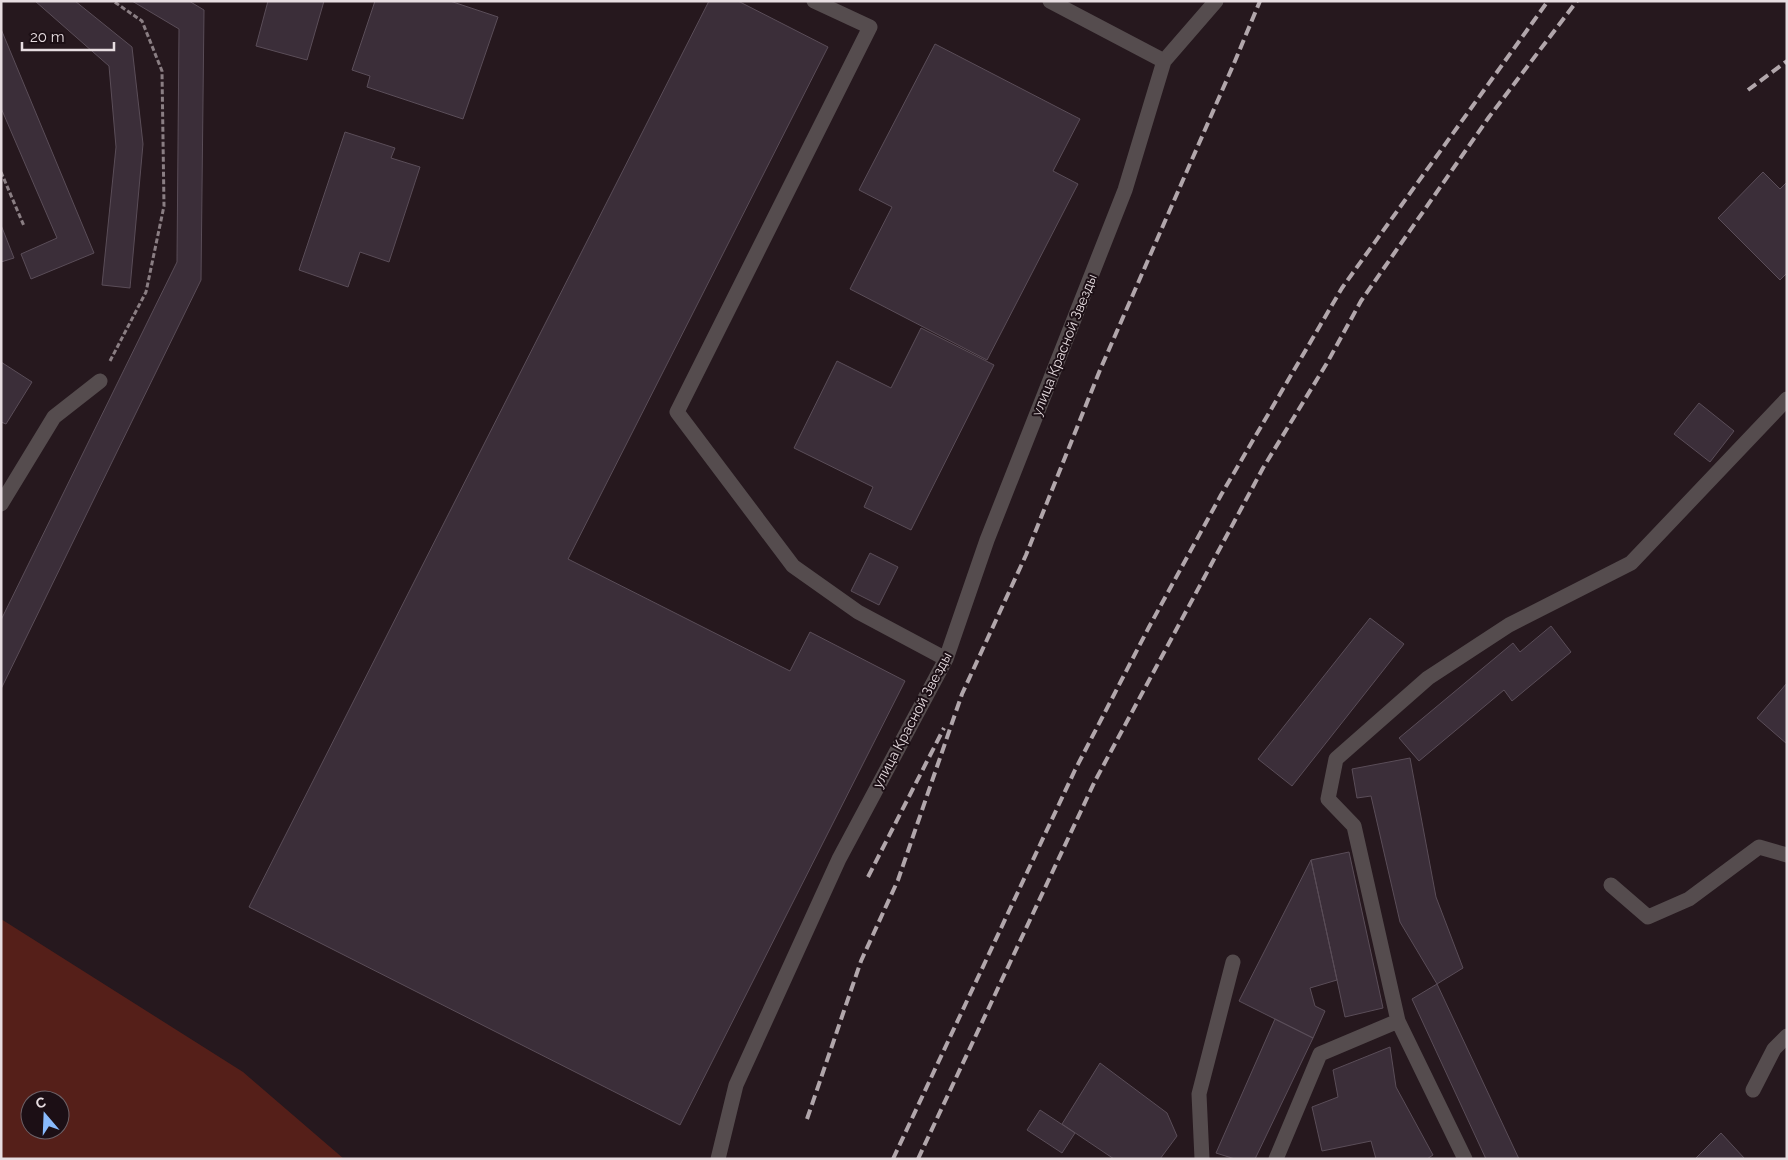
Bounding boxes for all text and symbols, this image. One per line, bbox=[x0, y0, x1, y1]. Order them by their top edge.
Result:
scale bar bbox=[22, 20, 115, 52]
text: 20 m bbox=[30, 28, 65, 46]
street label: улица Красной Звезды bbox=[1028, 272, 1100, 418]
street label: улица Красной Звезды bbox=[869, 649, 955, 791]
north arrow bbox=[20, 1090, 70, 1140]
text: С bbox=[34, 1093, 48, 1112]

